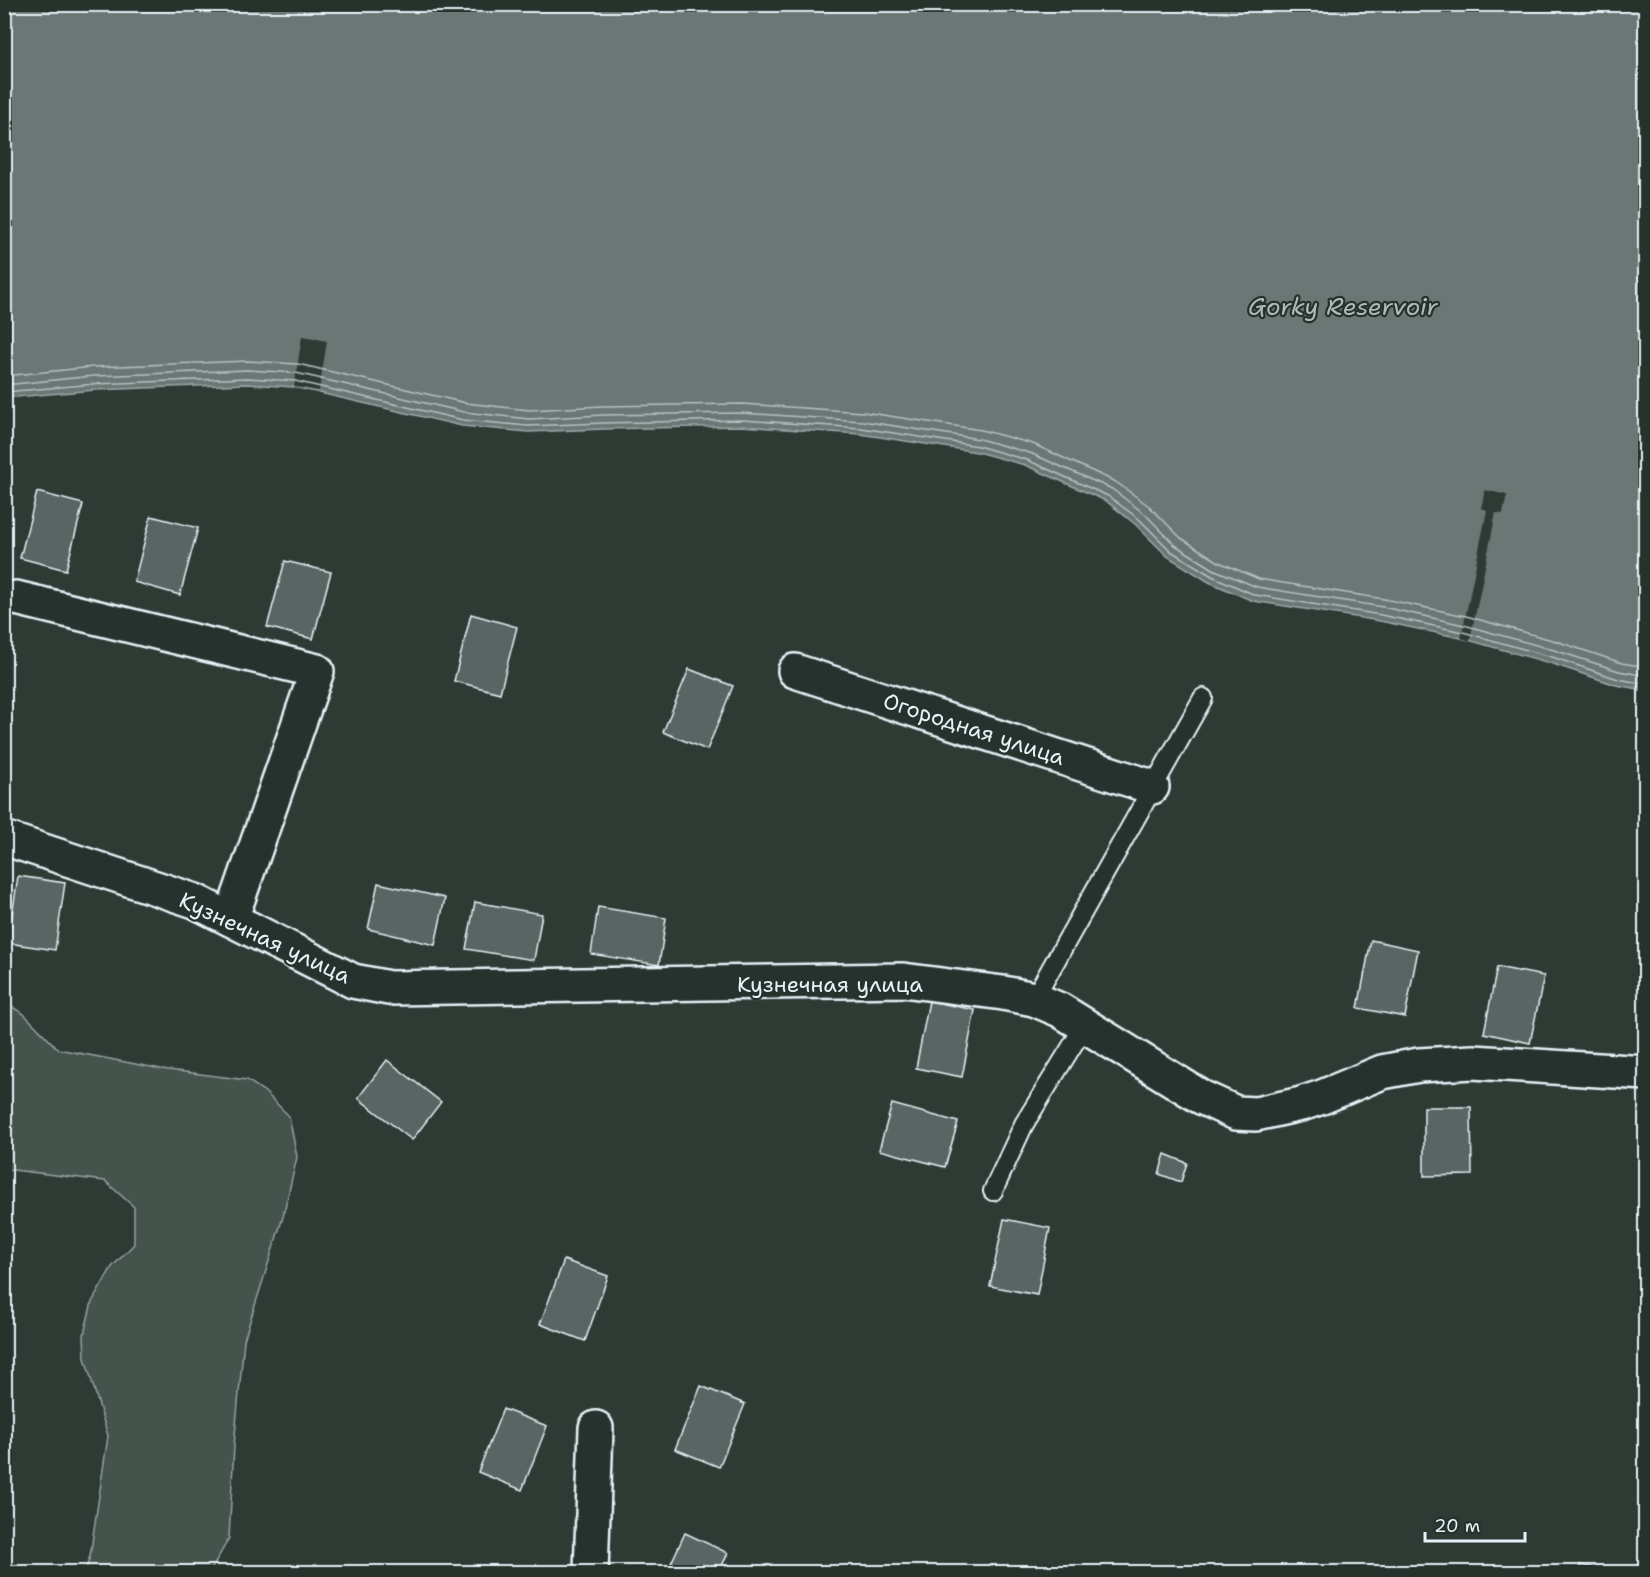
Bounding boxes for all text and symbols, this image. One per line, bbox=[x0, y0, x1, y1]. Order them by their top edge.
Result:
water label: Gorky Reservoir bbox=[1248, 291, 1439, 323]
street label: Огородная улица bbox=[880, 686, 1069, 772]
street label: Кузнечная улица bbox=[175, 886, 356, 991]
street label: Кузнечная улица bbox=[737, 970, 923, 999]
scale bar bbox=[1425, 1505, 1526, 1543]
text: 20 m bbox=[1434, 1514, 1480, 1538]

